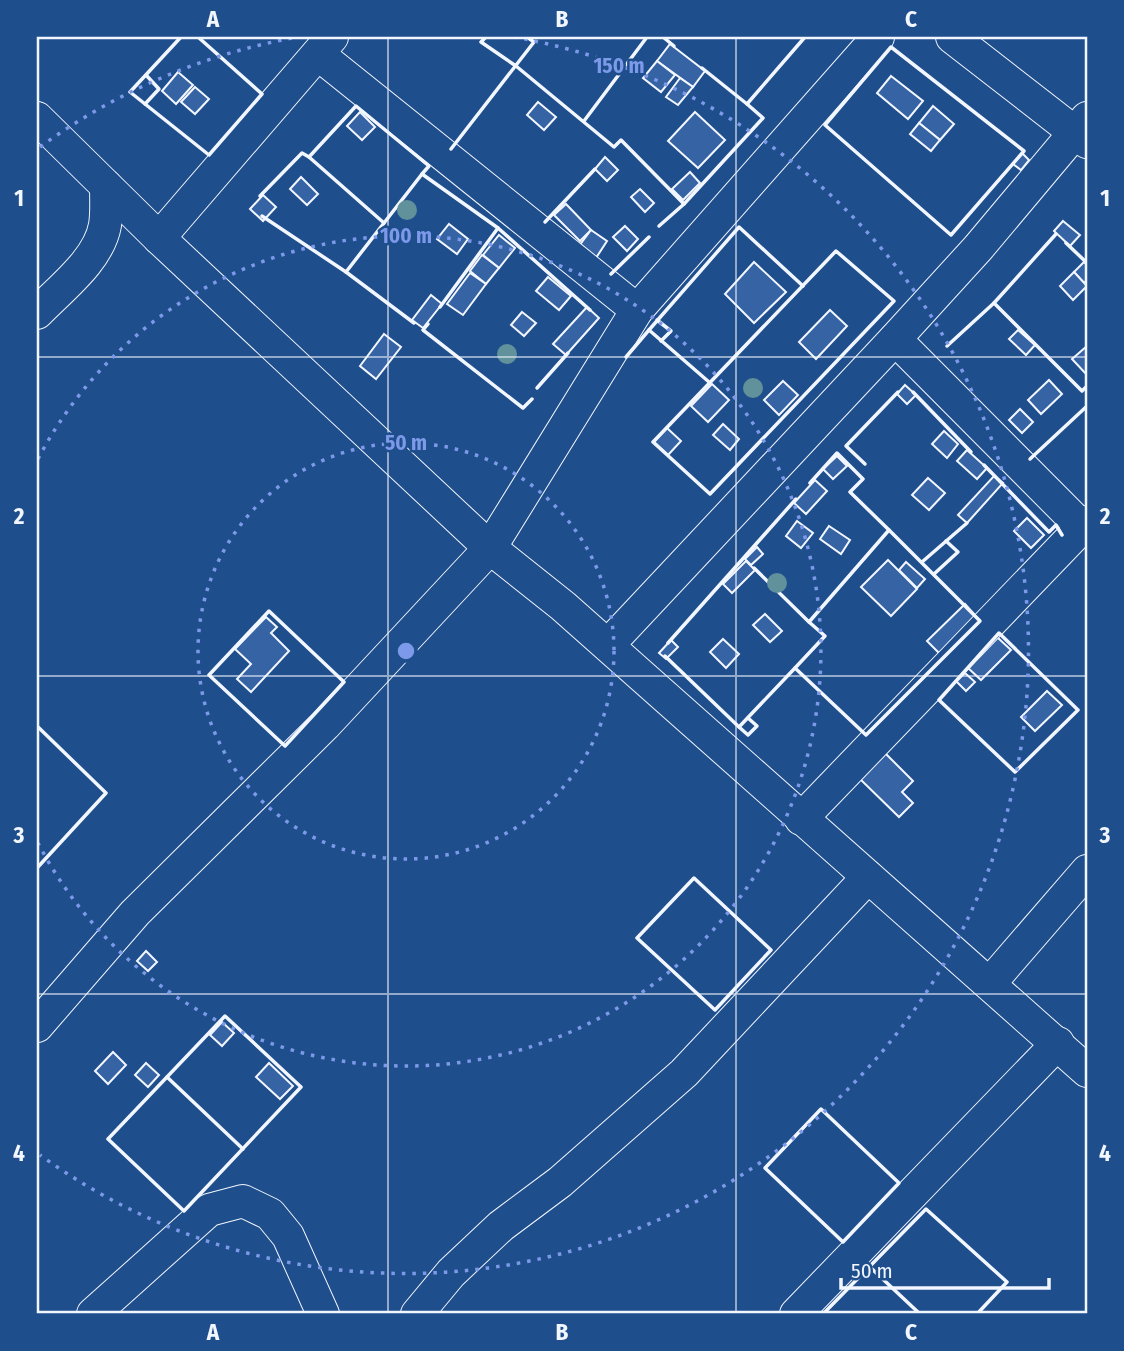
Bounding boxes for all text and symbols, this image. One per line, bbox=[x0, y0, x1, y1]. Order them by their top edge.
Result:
text: A bbox=[206, 5, 220, 33]
text: B bbox=[556, 5, 569, 33]
text: C bbox=[905, 5, 917, 33]
text: 150 m bbox=[593, 53, 645, 79]
text: 1 bbox=[14, 184, 24, 212]
text: 1 bbox=[1100, 184, 1110, 212]
text: 100 m bbox=[380, 223, 432, 249]
text: 50 m bbox=[385, 430, 427, 456]
text: 2 bbox=[13, 502, 25, 530]
text: 2 bbox=[1099, 502, 1111, 530]
centre of rings bbox=[394, 639, 418, 663]
text: 3 bbox=[13, 821, 25, 849]
text: 3 bbox=[1099, 821, 1111, 849]
text: 4 bbox=[13, 1139, 25, 1167]
text: 4 bbox=[1099, 1139, 1111, 1167]
scale bar bbox=[841, 1246, 1049, 1290]
text: 50 m bbox=[851, 1258, 893, 1284]
text: A bbox=[206, 1318, 220, 1346]
text: B bbox=[556, 1318, 569, 1346]
text: C bbox=[905, 1318, 917, 1346]

